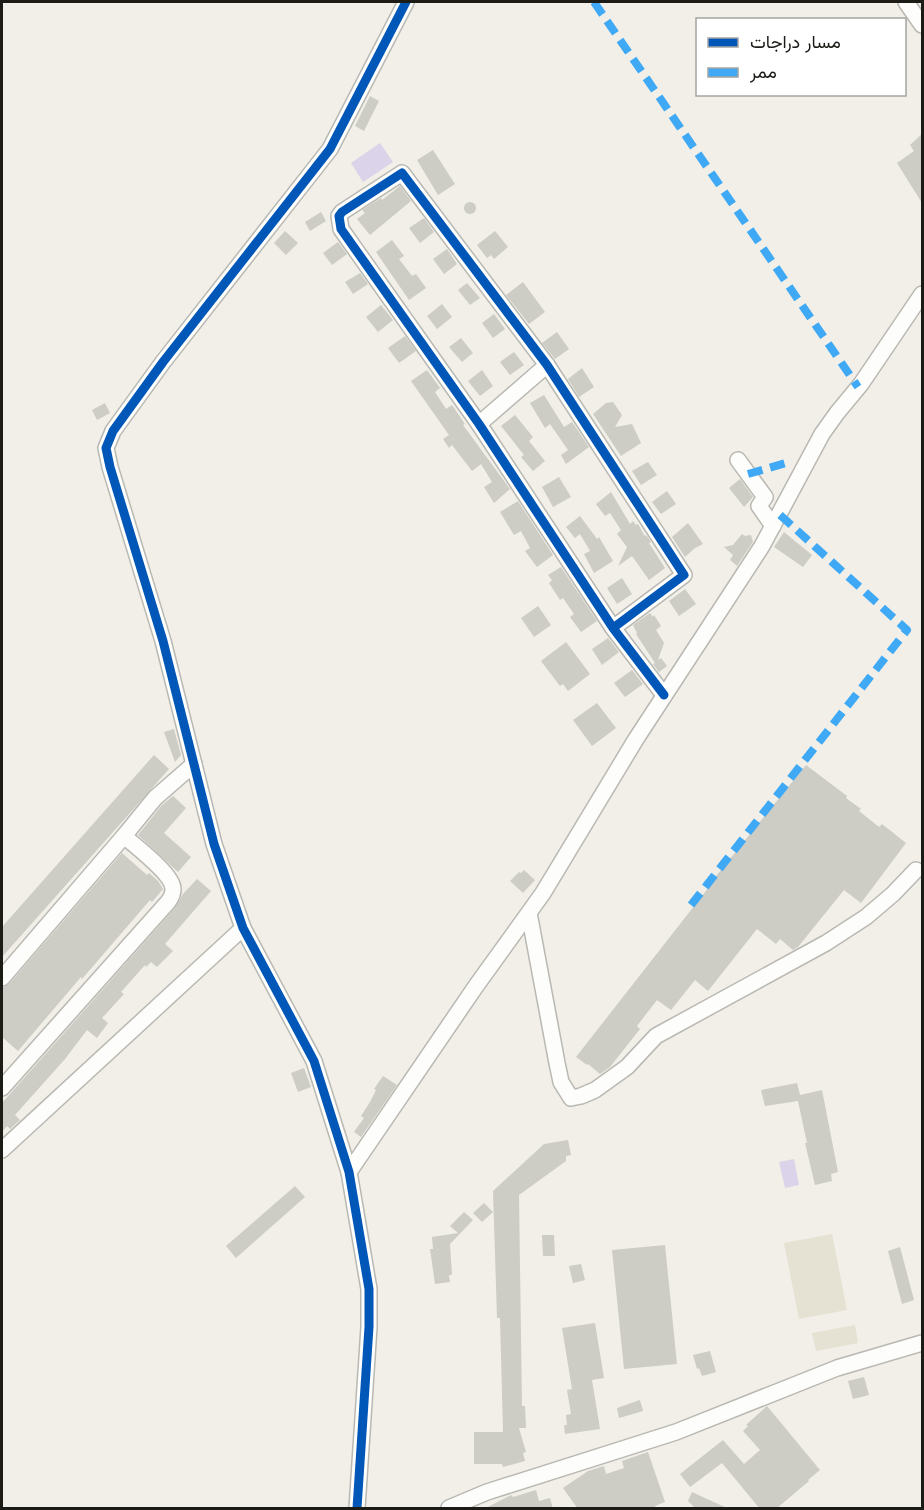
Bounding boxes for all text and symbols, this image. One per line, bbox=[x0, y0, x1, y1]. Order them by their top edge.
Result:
legend bbox=[696, 18, 906, 96]
text: مسار دراجات bbox=[750, 32, 841, 53]
text: ممر bbox=[749, 62, 777, 83]

